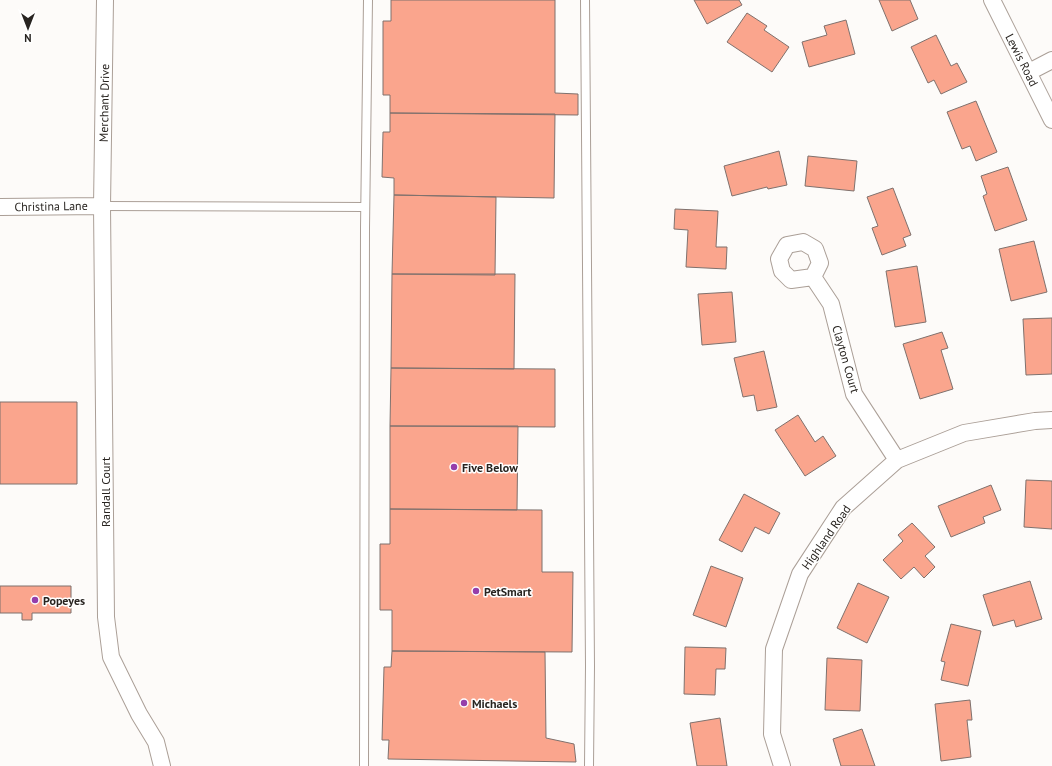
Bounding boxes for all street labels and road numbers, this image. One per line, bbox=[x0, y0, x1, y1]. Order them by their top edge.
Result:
street label: Lewis Road bbox=[1002, 31, 1042, 89]
street label: Merchant Drive bbox=[96, 64, 112, 142]
street label: Christina Lane bbox=[14, 198, 88, 214]
street label: Clayton Court bbox=[829, 323, 863, 395]
street label: Randall Court bbox=[98, 457, 113, 527]
street label: Highland Road bbox=[798, 502, 854, 572]

